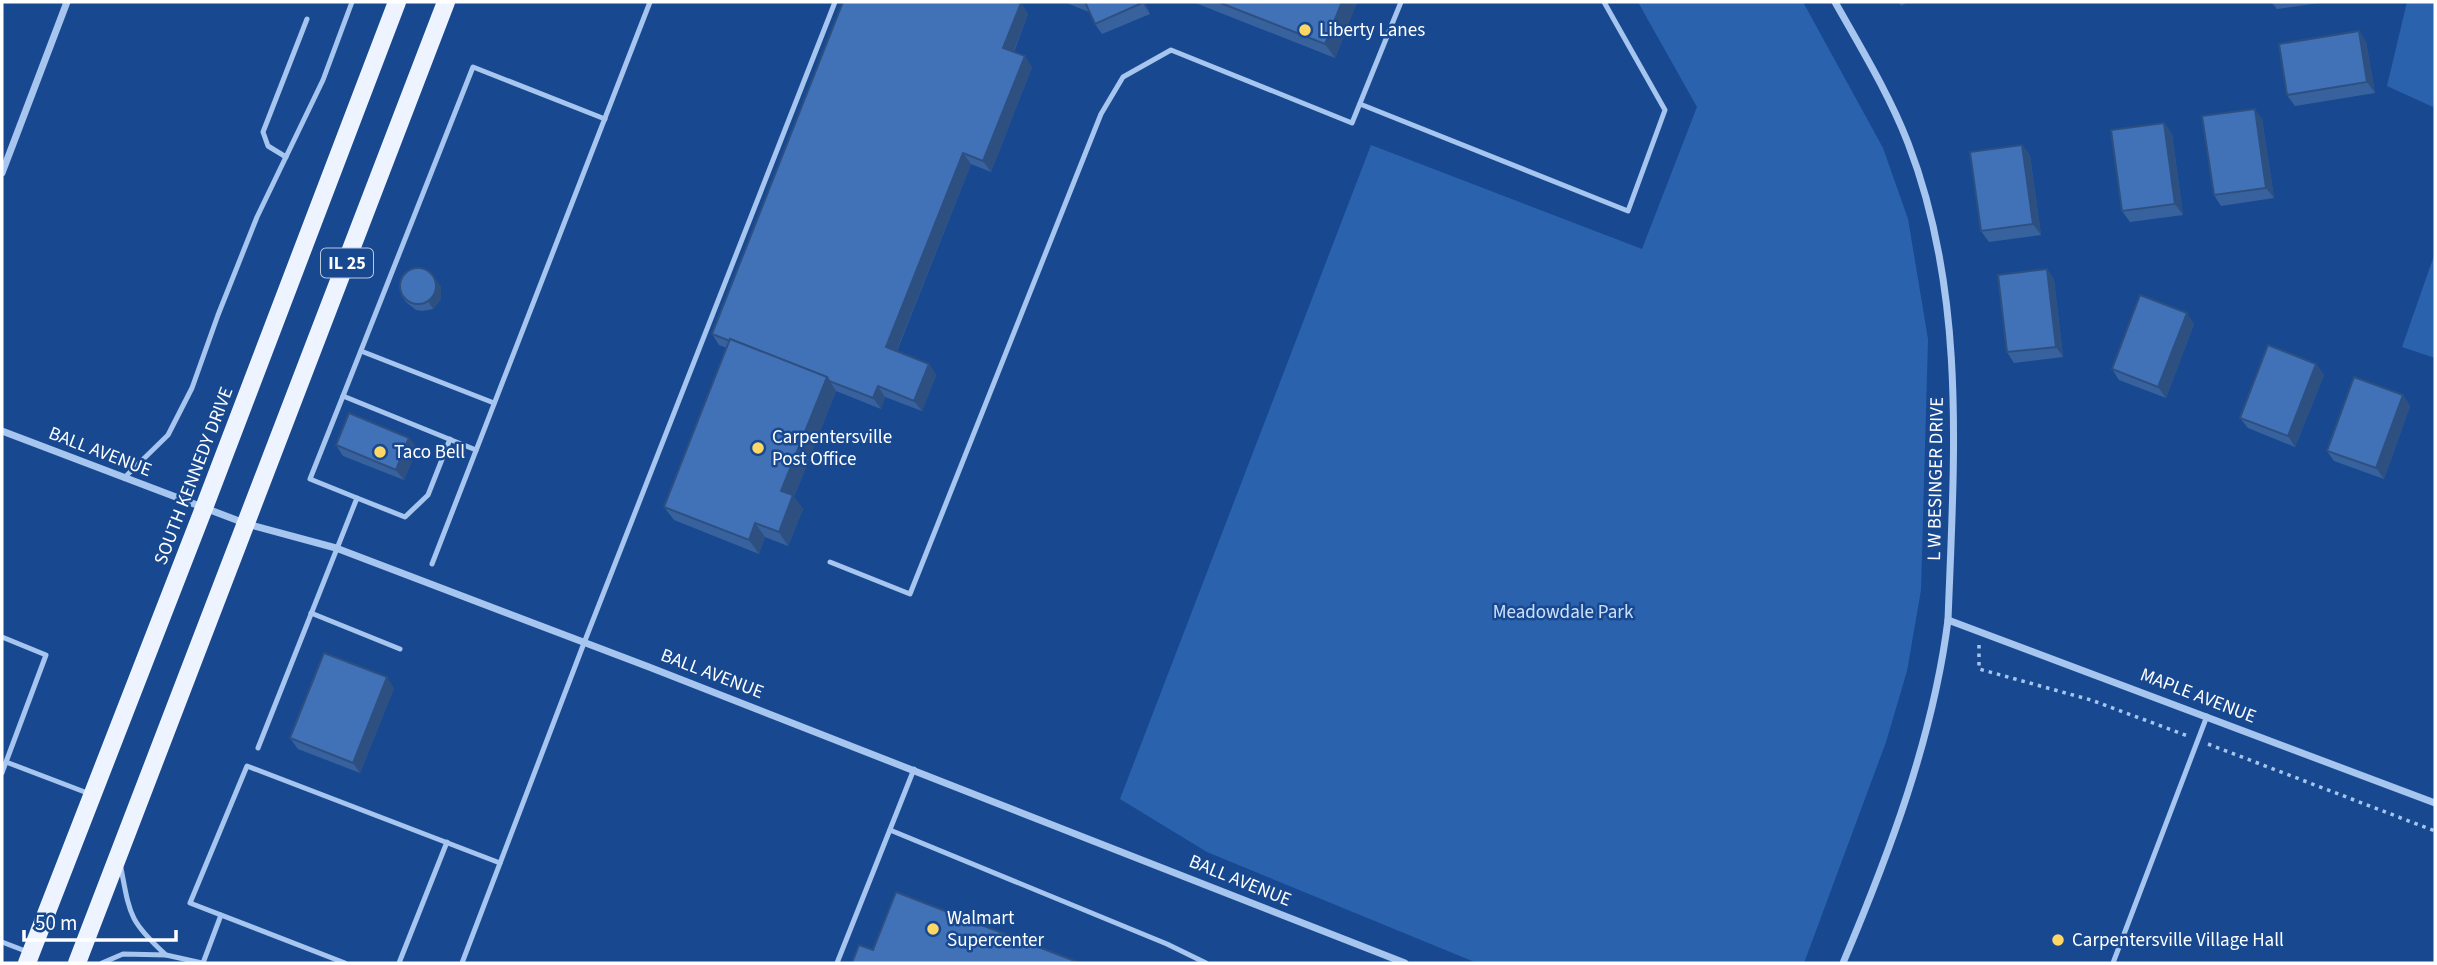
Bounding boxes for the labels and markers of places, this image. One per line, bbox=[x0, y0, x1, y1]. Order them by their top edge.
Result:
place label: Liberty Lanes bbox=[1319, 17, 1425, 44]
marker: Liberty Lanes bbox=[1297, 22, 1313, 38]
place label: Carpentersville Post Office bbox=[772, 424, 892, 473]
place label: Taco Bell bbox=[394, 439, 465, 466]
marker: Carpentersville Post Office bbox=[750, 440, 766, 456]
marker: Taco Bell bbox=[372, 444, 388, 460]
place label: Walmart Supercenter bbox=[947, 905, 1045, 954]
marker: Walmart Supercenter bbox=[925, 921, 941, 937]
place label: Carpentersville Village Hall bbox=[2072, 927, 2284, 954]
marker: Carpentersville Village Hall bbox=[2050, 932, 2066, 948]

